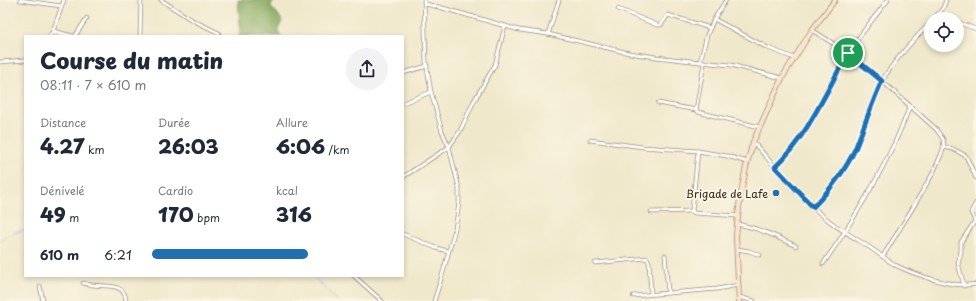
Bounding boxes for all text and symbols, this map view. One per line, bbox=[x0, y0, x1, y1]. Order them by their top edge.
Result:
map controls bbox=[924, 12, 964, 52]
button: locate bbox=[924, 12, 964, 52]
pin bbox=[831, 36, 865, 70]
icon: arrive bbox=[837, 42, 859, 64]
text: Course du matin bbox=[40, 43, 223, 76]
button: share bbox=[346, 48, 388, 90]
text: 08:11 · 7 × 610 m bbox=[40, 75, 146, 94]
text: Distance bbox=[40, 114, 86, 131]
text: Durée bbox=[158, 114, 190, 131]
text: Allure bbox=[276, 114, 308, 131]
text: 4.27 bbox=[40, 131, 84, 161]
text: 26:03 bbox=[158, 131, 218, 161]
text: 6:06 bbox=[276, 131, 325, 161]
text: km bbox=[84, 141, 105, 158]
text: /km bbox=[325, 141, 350, 158]
text: Dénivelé bbox=[40, 182, 85, 199]
text: Cardio bbox=[158, 182, 193, 199]
text: kcal bbox=[276, 182, 298, 199]
place label: Brigade de Lafe bbox=[686, 185, 768, 202]
marker: Brigade de Lafe bbox=[771, 188, 781, 198]
text: 49 bbox=[40, 199, 66, 229]
text: 170 bbox=[158, 199, 194, 229]
text: 316 bbox=[276, 199, 312, 229]
text: m bbox=[66, 209, 79, 226]
text: bpm bbox=[194, 209, 220, 226]
text: 610 m bbox=[40, 245, 79, 264]
text: 6:21 bbox=[104, 245, 132, 264]

